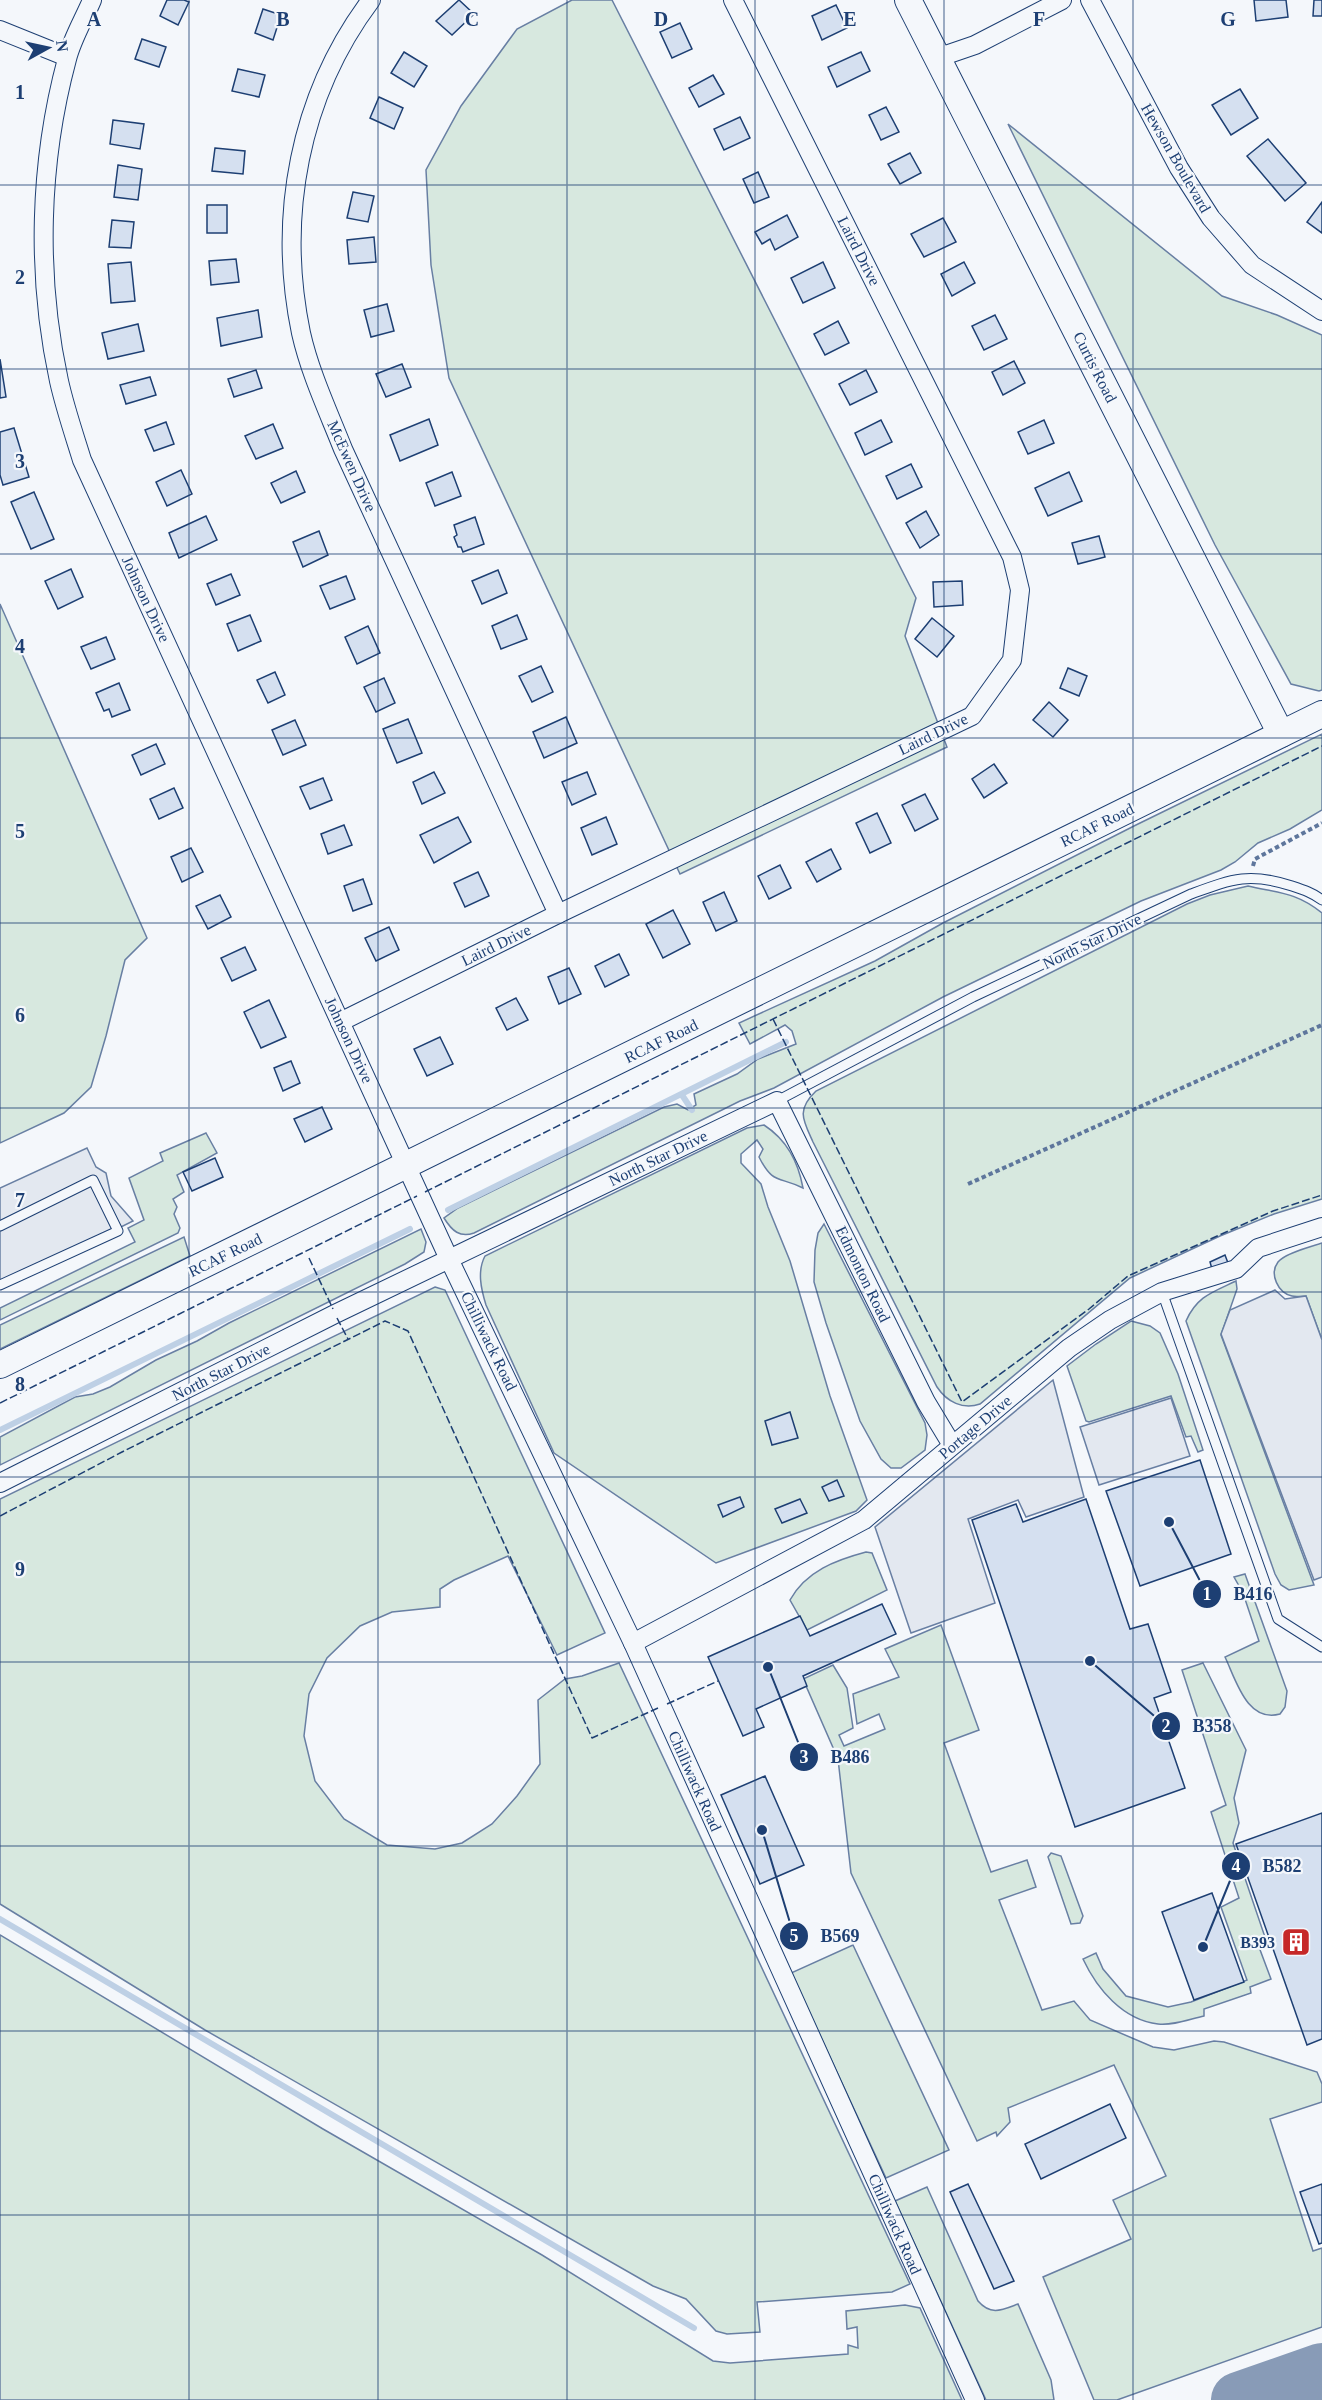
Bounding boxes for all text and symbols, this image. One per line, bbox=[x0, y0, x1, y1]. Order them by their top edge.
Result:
text: A bbox=[87, 8, 102, 30]
text: B bbox=[276, 8, 290, 30]
text: C bbox=[465, 8, 479, 30]
text: D bbox=[654, 8, 668, 30]
text: E bbox=[843, 8, 857, 30]
text: F bbox=[1033, 8, 1045, 30]
text: G bbox=[1220, 8, 1236, 30]
north arrow bbox=[18, 18, 78, 78]
text: N bbox=[53, 39, 72, 53]
text: 1 bbox=[15, 81, 25, 103]
street label: Hewson Boulevard bbox=[1138, 100, 1214, 216]
street label: Laird Drive bbox=[834, 214, 884, 288]
text: 2 bbox=[15, 266, 25, 288]
street label: Curtis Road bbox=[1070, 329, 1120, 405]
street label: McEwen Drive bbox=[324, 418, 380, 514]
text: 3 bbox=[15, 450, 25, 472]
street label: Johnson Drive bbox=[119, 553, 173, 645]
text: 4 bbox=[15, 635, 25, 657]
street label: Laird Drive bbox=[896, 710, 970, 758]
street label: RCAF Road bbox=[1058, 800, 1136, 850]
text: 5 bbox=[15, 820, 25, 842]
street label: North Star Drive bbox=[1040, 910, 1144, 972]
street label: Laird Drive bbox=[459, 921, 533, 969]
street label: Johnson Drive bbox=[322, 994, 376, 1086]
text: 6 bbox=[15, 1004, 25, 1026]
street label: RCAF Road bbox=[622, 1016, 700, 1066]
street label: North Star Drive bbox=[606, 1127, 710, 1189]
text: 7 bbox=[15, 1189, 25, 1211]
street label: Edmonton Road bbox=[832, 1223, 894, 1325]
street label: RCAF Road bbox=[186, 1230, 264, 1280]
street label: Chilliwack Road bbox=[458, 1289, 520, 1393]
street label: North Star Drive bbox=[169, 1340, 273, 1404]
text: 8 bbox=[15, 1373, 25, 1395]
street label: Portage Drive bbox=[935, 1392, 1015, 1463]
text: 9 bbox=[15, 1558, 25, 1580]
callout: B416 bbox=[1192, 1576, 1285, 1612]
text: 1 bbox=[1203, 1584, 1212, 1604]
text: B416 bbox=[1233, 1584, 1273, 1604]
callout: B358 bbox=[1151, 1708, 1244, 1744]
text: 2 bbox=[1162, 1716, 1171, 1736]
text: B358 bbox=[1192, 1716, 1232, 1736]
street label: Chilliwack Road bbox=[665, 1728, 725, 1834]
callout: B486 bbox=[789, 1739, 882, 1775]
text: 3 bbox=[800, 1747, 809, 1767]
text: B486 bbox=[830, 1747, 870, 1767]
callout: B582 bbox=[1221, 1848, 1314, 1884]
text: 4 bbox=[1232, 1856, 1241, 1876]
text: B582 bbox=[1262, 1856, 1302, 1876]
callout: B569 bbox=[779, 1918, 872, 1954]
text: 5 bbox=[790, 1926, 799, 1946]
text: B569 bbox=[820, 1926, 860, 1946]
building icon: B393 bbox=[1280, 1926, 1312, 1958]
place label: B393 bbox=[1240, 1934, 1275, 1951]
street label: Chilliwack Road bbox=[865, 2171, 925, 2277]

